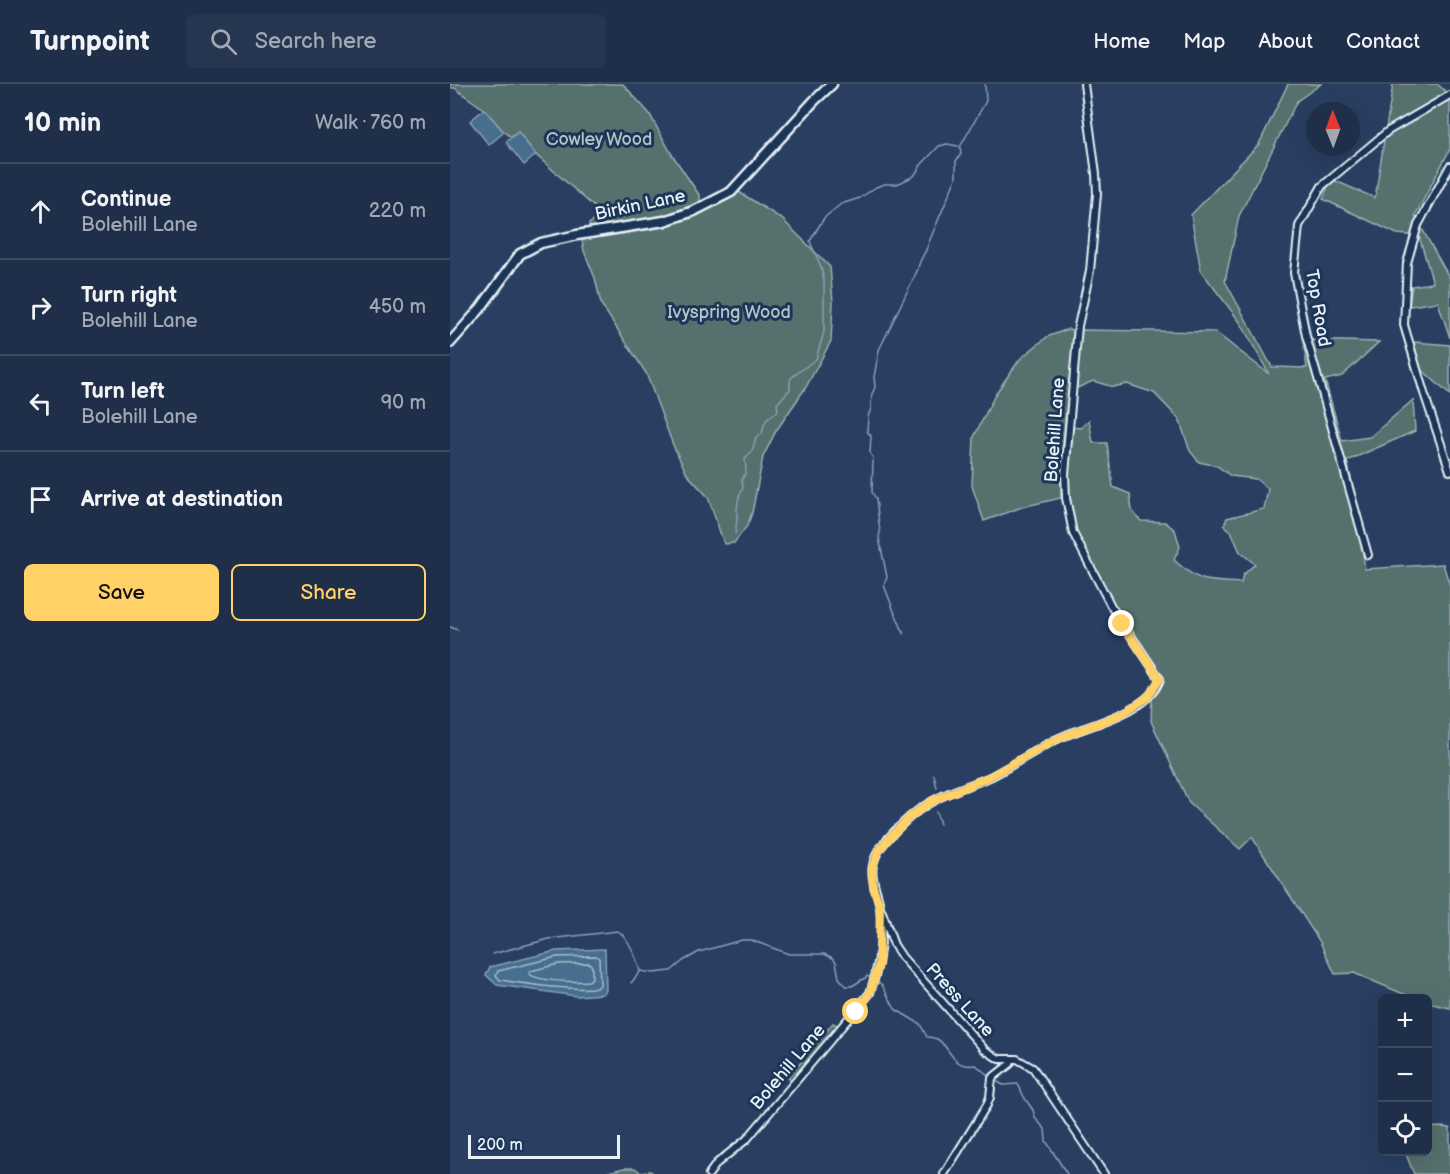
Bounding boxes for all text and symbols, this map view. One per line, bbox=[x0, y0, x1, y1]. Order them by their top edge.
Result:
search box bbox=[186, 14, 606, 68]
text: Turnpoint bbox=[30, 25, 150, 58]
icon: search bbox=[207, 25, 240, 58]
text: Search here bbox=[255, 28, 377, 55]
text: Home bbox=[1093, 29, 1150, 54]
text: Map bbox=[1183, 29, 1225, 54]
text: About bbox=[1258, 29, 1313, 54]
text: Contact bbox=[1346, 29, 1420, 54]
north arrow bbox=[1306, 102, 1360, 156]
text: 10 min bbox=[24, 108, 101, 139]
text: Walk · 760 m bbox=[315, 111, 426, 135]
park label: Cowley Wood bbox=[546, 129, 652, 150]
street label: Birkin Lane bbox=[593, 185, 687, 225]
text: Continue bbox=[81, 186, 171, 213]
icon: ahead bbox=[24, 195, 57, 228]
text: 220 m bbox=[369, 199, 426, 223]
text: Bolehill Lane bbox=[81, 213, 198, 237]
street label: Top Road bbox=[1301, 268, 1335, 348]
text: Turn right bbox=[81, 282, 177, 309]
icon: right bbox=[24, 291, 57, 324]
text: 450 m bbox=[369, 295, 426, 319]
park label: Ivyspring Wood bbox=[667, 302, 791, 323]
text: Bolehill Lane bbox=[81, 309, 198, 333]
street label: Bolehill Lane bbox=[1041, 377, 1069, 483]
text: Turn left bbox=[81, 378, 165, 405]
icon: left bbox=[24, 387, 57, 420]
text: 90 m bbox=[381, 391, 426, 415]
text: Bolehill Lane bbox=[81, 405, 198, 429]
icon: arrive bbox=[24, 483, 57, 516]
text: Arrive at destination bbox=[81, 486, 283, 513]
button: Save bbox=[24, 564, 219, 621]
button: Share bbox=[231, 564, 426, 621]
route end bbox=[1108, 610, 1134, 636]
street label: Press Lane bbox=[922, 959, 999, 1041]
map controls bbox=[1378, 994, 1432, 1156]
button: + bbox=[1378, 994, 1432, 1048]
route start bbox=[842, 998, 868, 1024]
street label: Bolehill Lane bbox=[746, 1020, 830, 1114]
button: − bbox=[1378, 1048, 1432, 1102]
button: locate bbox=[1378, 1102, 1432, 1156]
scale bar bbox=[468, 1132, 620, 1160]
text: 200 m bbox=[477, 1136, 523, 1155]

